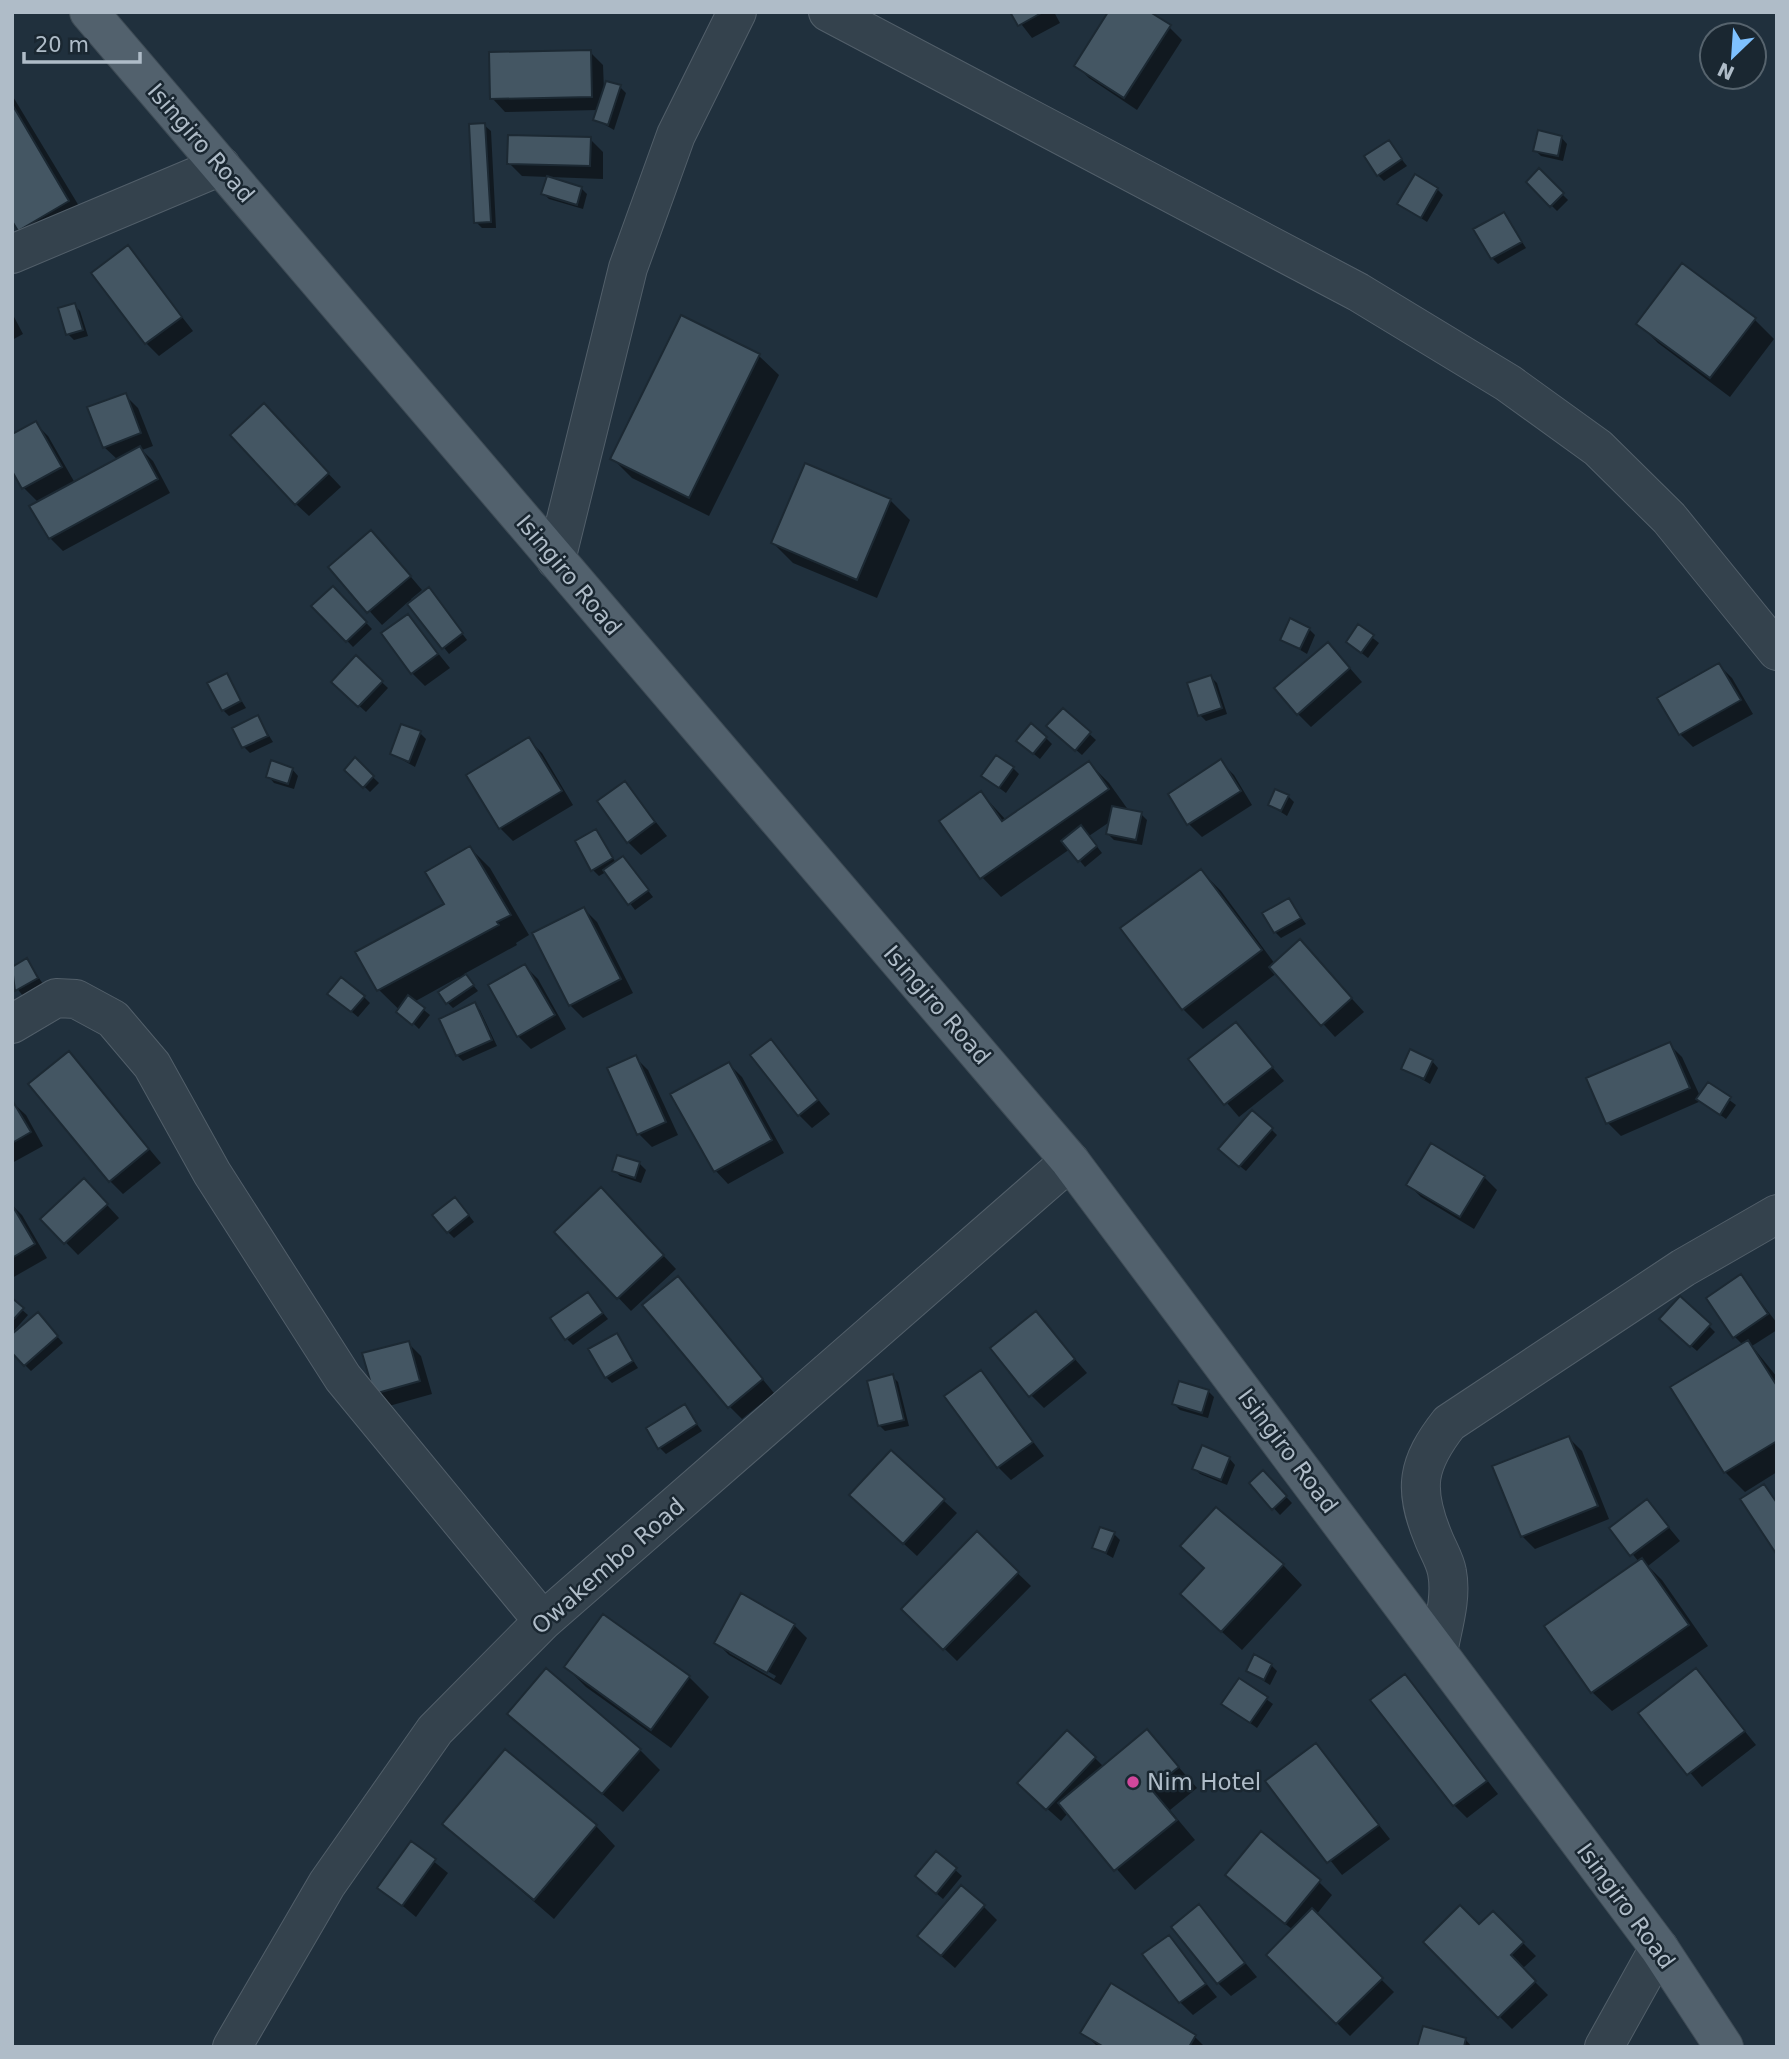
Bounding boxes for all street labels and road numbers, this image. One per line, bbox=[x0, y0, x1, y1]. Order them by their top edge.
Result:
street label: Isingiro Road bbox=[142, 78, 260, 208]
street label: Isingiro Road bbox=[511, 510, 627, 640]
street label: Isingiro Road bbox=[878, 940, 996, 1070]
street label: Isingiro Road bbox=[1233, 1384, 1343, 1518]
street label: Owakembo Road bbox=[526, 1493, 690, 1639]
street label: Isingiro Road bbox=[1572, 1838, 1680, 1974]

